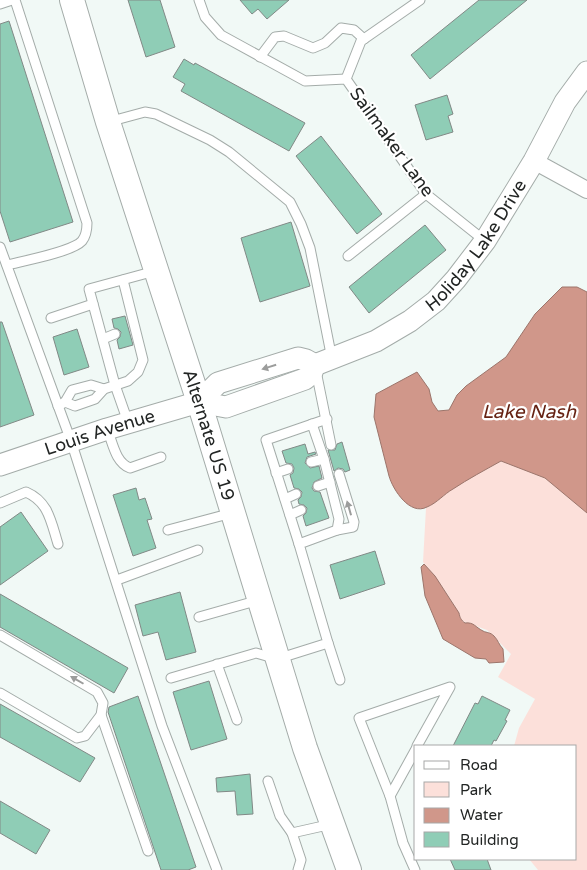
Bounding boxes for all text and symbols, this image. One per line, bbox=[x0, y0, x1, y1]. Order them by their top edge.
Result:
street label: Sailmaker Lane bbox=[345, 83, 439, 201]
street label: Holiday Lake Drive bbox=[421, 175, 531, 316]
one-way arrow bbox=[262, 364, 277, 372]
street label: Alternate US 19 bbox=[178, 367, 240, 503]
water label: Lake Nash bbox=[482, 401, 576, 423]
street label: Louis Avenue bbox=[42, 405, 157, 460]
one-way arrow bbox=[345, 500, 353, 515]
one-way arrow bbox=[70, 675, 83, 684]
legend bbox=[414, 745, 577, 860]
text: Road bbox=[460, 756, 498, 774]
text: Park bbox=[460, 781, 492, 799]
text: Water bbox=[460, 806, 503, 824]
text: Building bbox=[460, 831, 519, 849]

